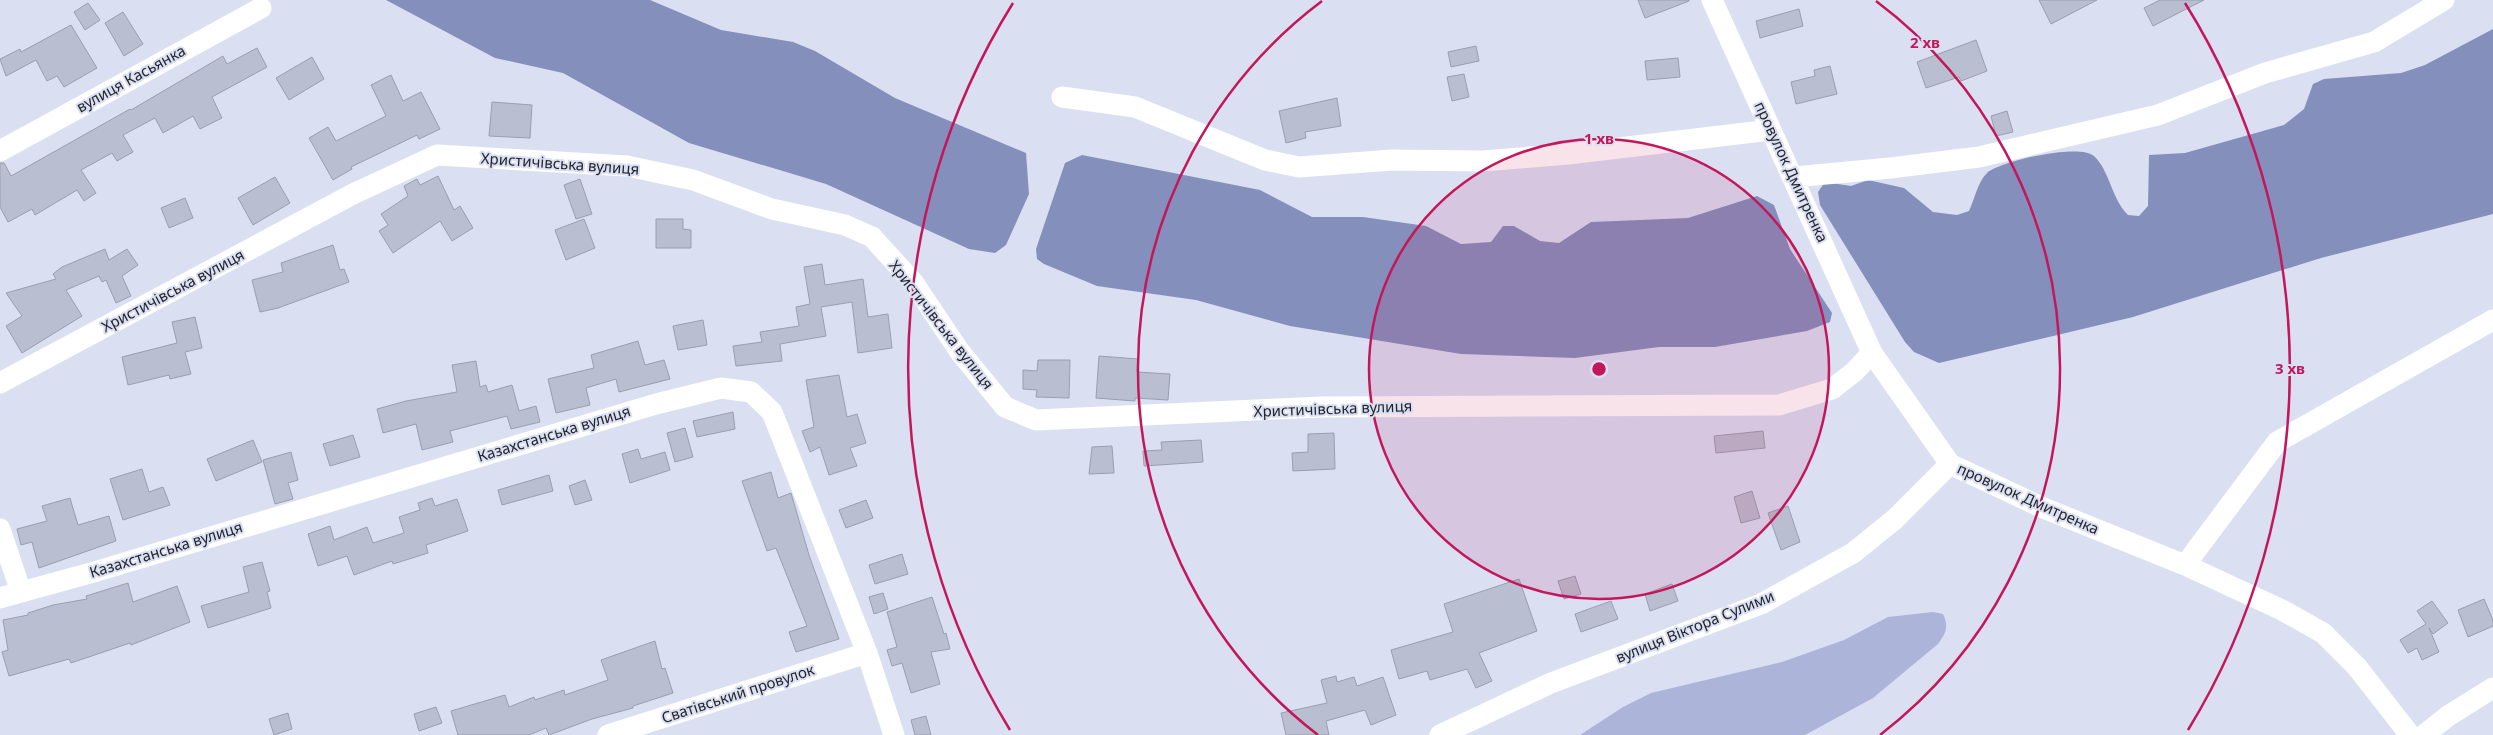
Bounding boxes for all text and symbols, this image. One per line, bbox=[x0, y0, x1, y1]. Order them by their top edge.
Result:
text: 2 хв bbox=[1910, 32, 1940, 52]
street label: вулиця Касьянка bbox=[72, 40, 189, 116]
street label: провулок Дмитренка bbox=[1750, 98, 1833, 245]
text: 1 хв bbox=[1584, 128, 1614, 148]
street label: Христичівська вулиця bbox=[480, 147, 640, 179]
street label: Христичівська вулиця bbox=[98, 244, 247, 336]
street label: Христичівська вулиця bbox=[885, 256, 999, 393]
text: 3 хв bbox=[2275, 358, 2305, 378]
centre of rings bbox=[1590, 360, 1608, 378]
street label: Христичівська вулиця bbox=[1253, 395, 1413, 421]
street label: Казахстанська вулиця bbox=[475, 400, 633, 466]
street label: провулок Дмитренка bbox=[1954, 458, 2102, 538]
street label: Казахстанська вулиця bbox=[87, 516, 245, 582]
street label: вулиця Віктора Сулими bbox=[1612, 585, 1777, 667]
street label: Сватівський провулок bbox=[659, 659, 817, 727]

